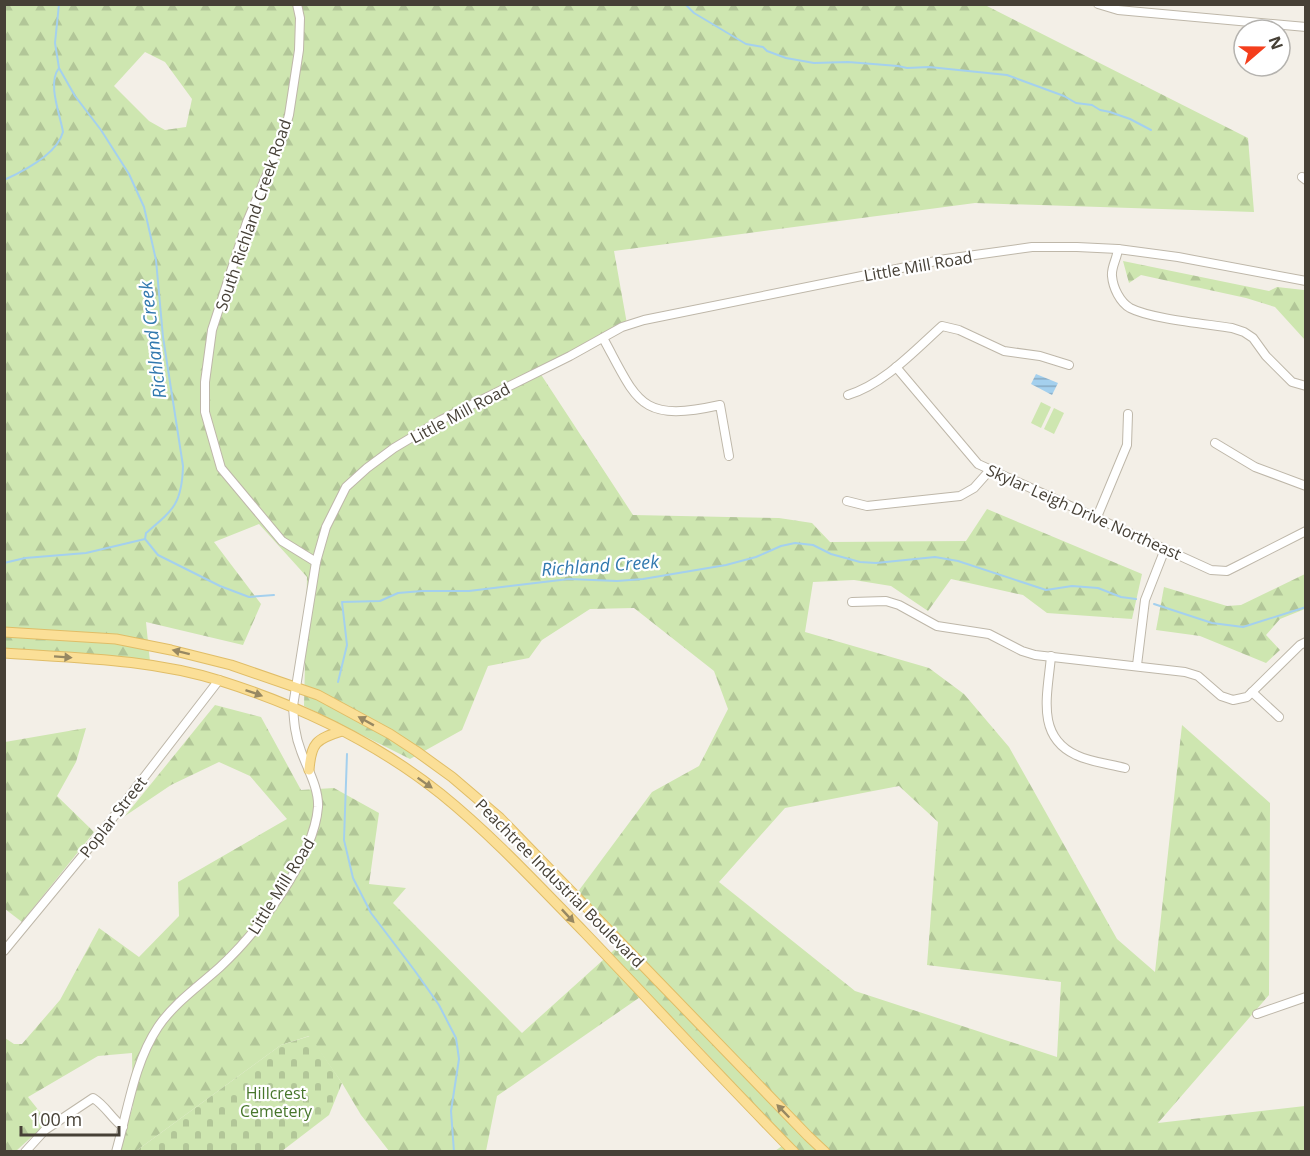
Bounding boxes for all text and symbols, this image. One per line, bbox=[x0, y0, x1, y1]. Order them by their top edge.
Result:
north arrow bbox=[1232, 18, 1292, 78]
text: N bbox=[1264, 33, 1289, 53]
street label: South Richland Creek Road bbox=[210, 116, 296, 314]
street label: Little Mill Road bbox=[862, 246, 974, 286]
water label: Richland Creek bbox=[133, 279, 171, 400]
street label: Little Mill Road bbox=[406, 378, 514, 448]
street label: Skylar Leigh Drive Northeast bbox=[983, 459, 1185, 565]
water label: Richland Creek bbox=[540, 549, 661, 581]
one-way arrow bbox=[172, 647, 190, 657]
one-way arrow bbox=[53, 652, 72, 661]
one-way arrow bbox=[245, 688, 263, 698]
one-way arrow bbox=[357, 716, 374, 726]
street label: Poplar Street bbox=[74, 772, 152, 862]
one-way arrow bbox=[417, 777, 433, 789]
street label: Peachtree Industrial Boulevard bbox=[471, 794, 649, 972]
street label: Little Mill Road bbox=[243, 834, 319, 938]
one-way arrow bbox=[561, 908, 575, 923]
park label: Hillcrest Cemetery bbox=[240, 1082, 313, 1122]
scale bar bbox=[21, 1099, 118, 1137]
one-way arrow bbox=[777, 1104, 791, 1118]
text: 100 m bbox=[30, 1107, 82, 1131]

